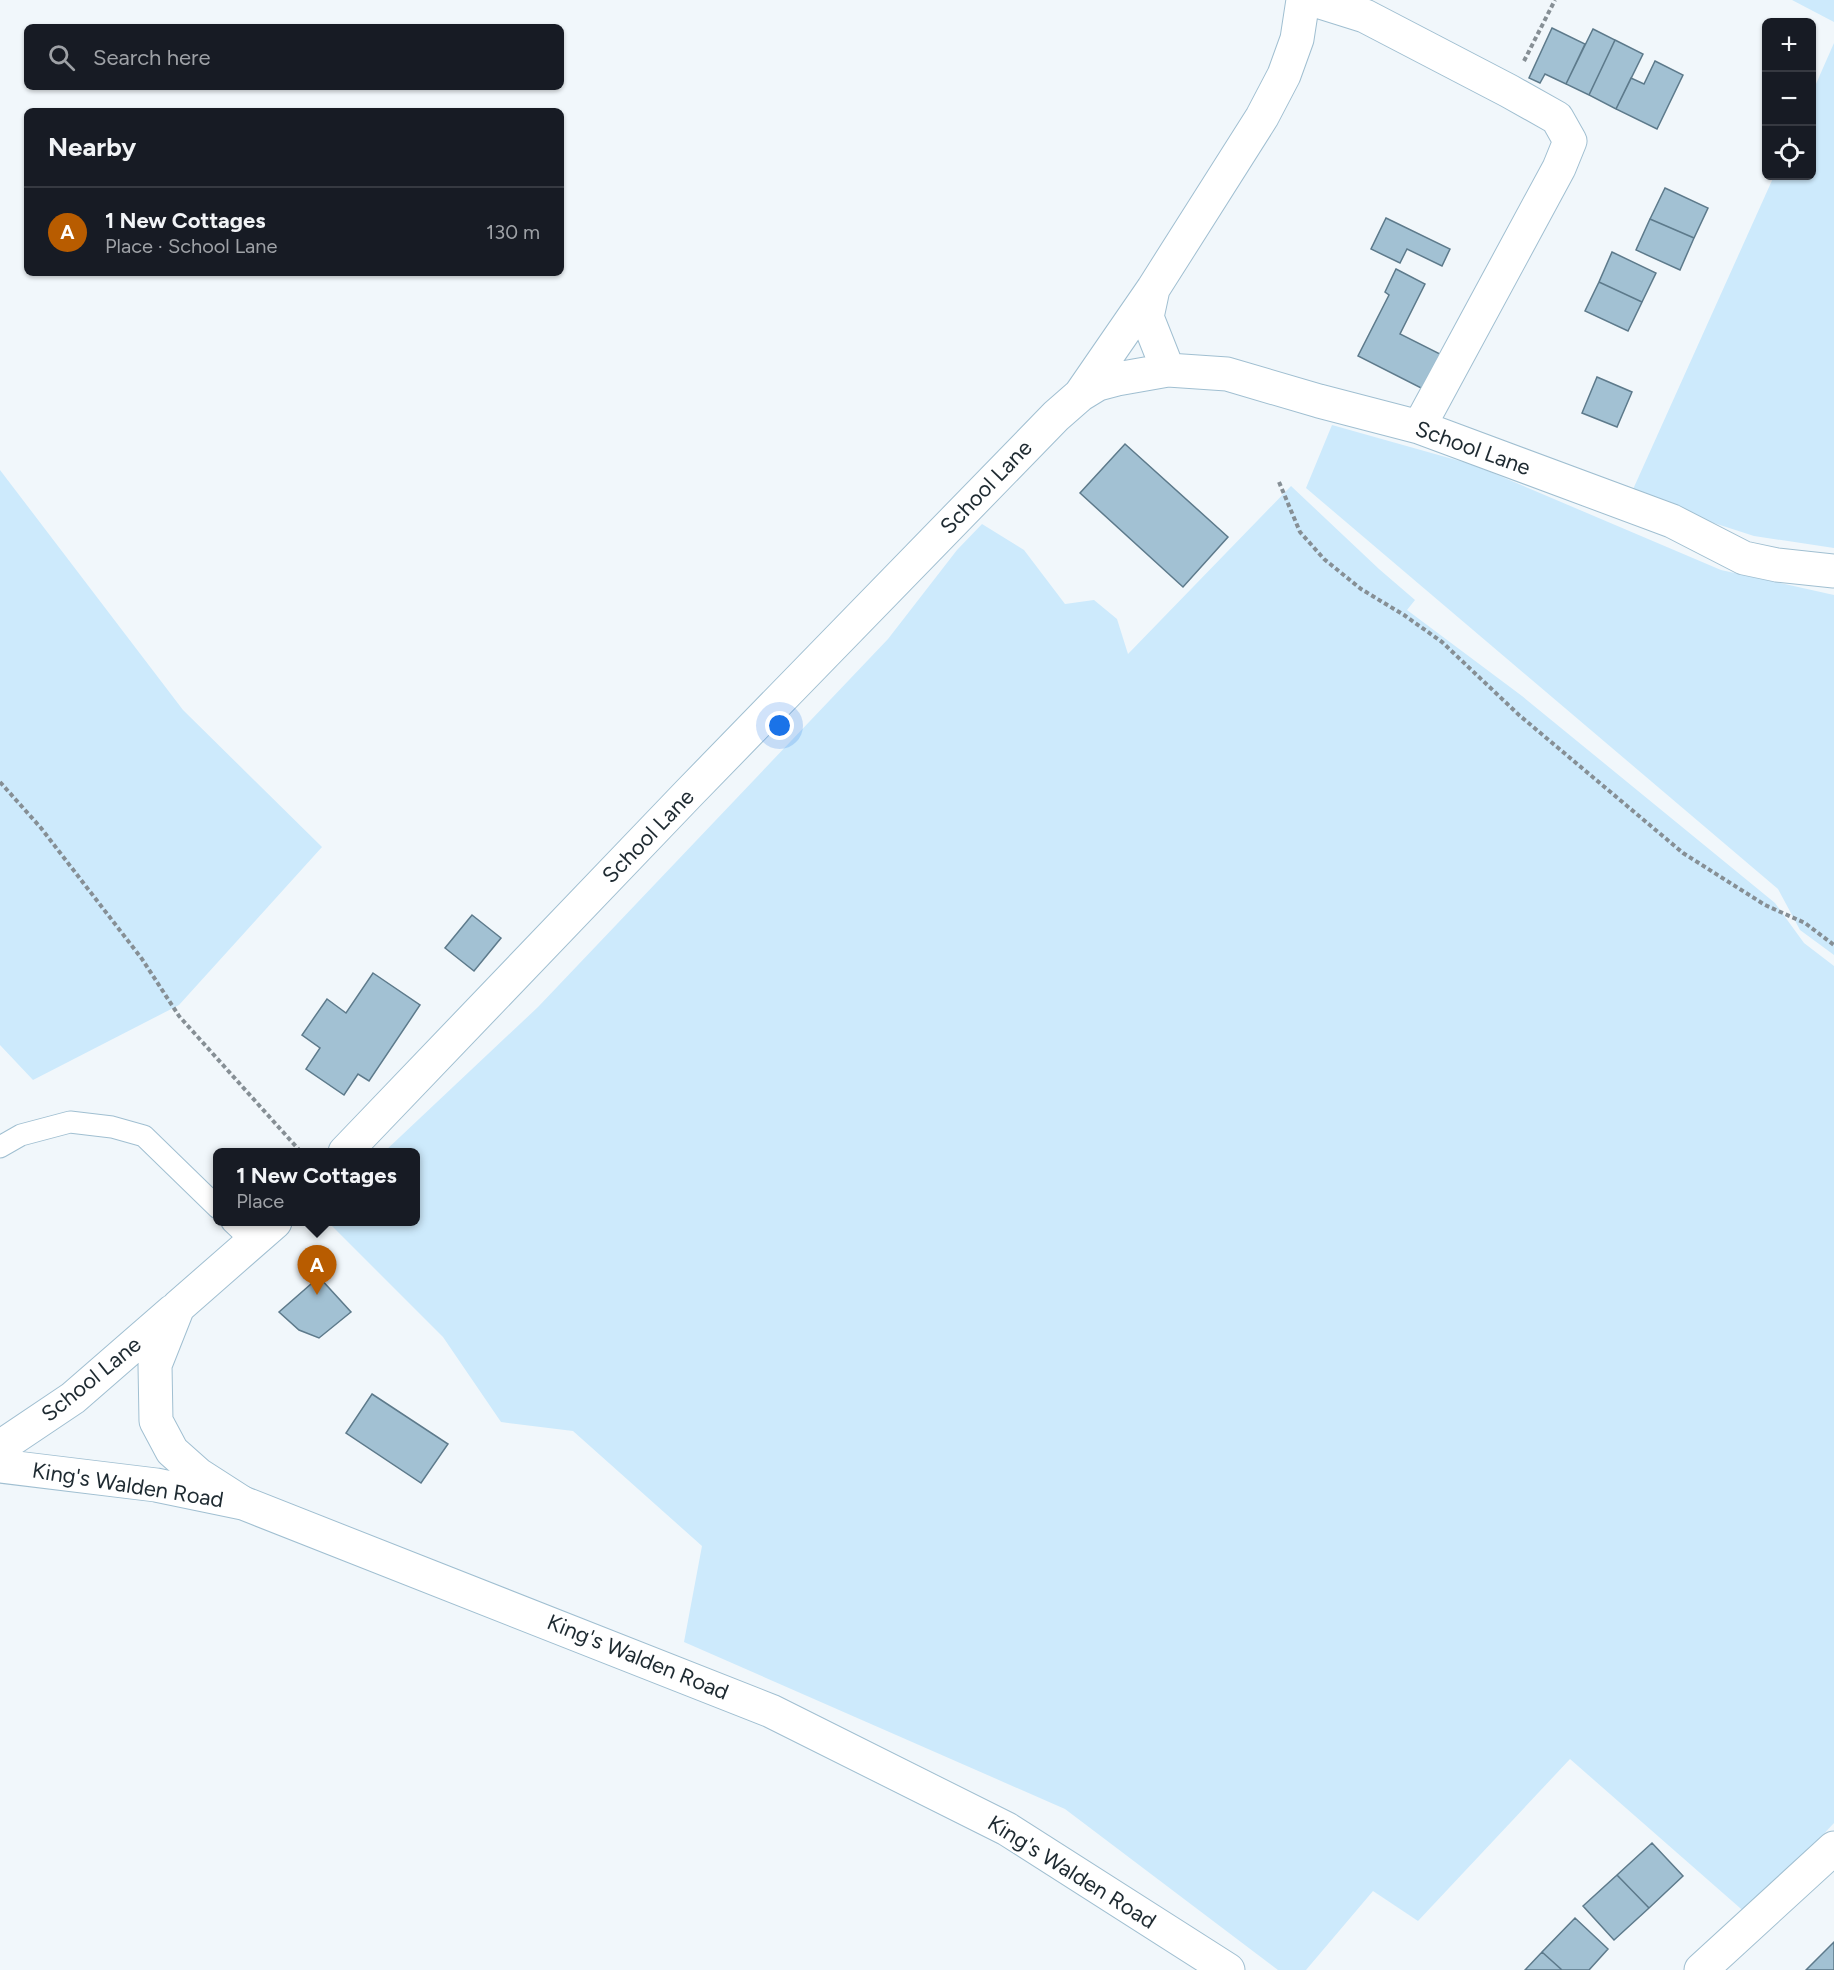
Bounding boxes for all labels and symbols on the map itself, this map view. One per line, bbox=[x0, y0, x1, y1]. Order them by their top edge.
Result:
street label: School Lane bbox=[1412, 415, 1534, 481]
street label: School Lane bbox=[934, 434, 1038, 540]
your location bbox=[765, 711, 794, 740]
street label: School Lane bbox=[596, 783, 700, 889]
pin: A bbox=[298, 1246, 336, 1295]
street label: School Lane bbox=[36, 1331, 146, 1427]
street label: King's Walden Road bbox=[30, 1457, 226, 1513]
street label: King's Walden Road bbox=[543, 1608, 733, 1706]
street label: King's Walden Road bbox=[983, 1809, 1161, 1935]

